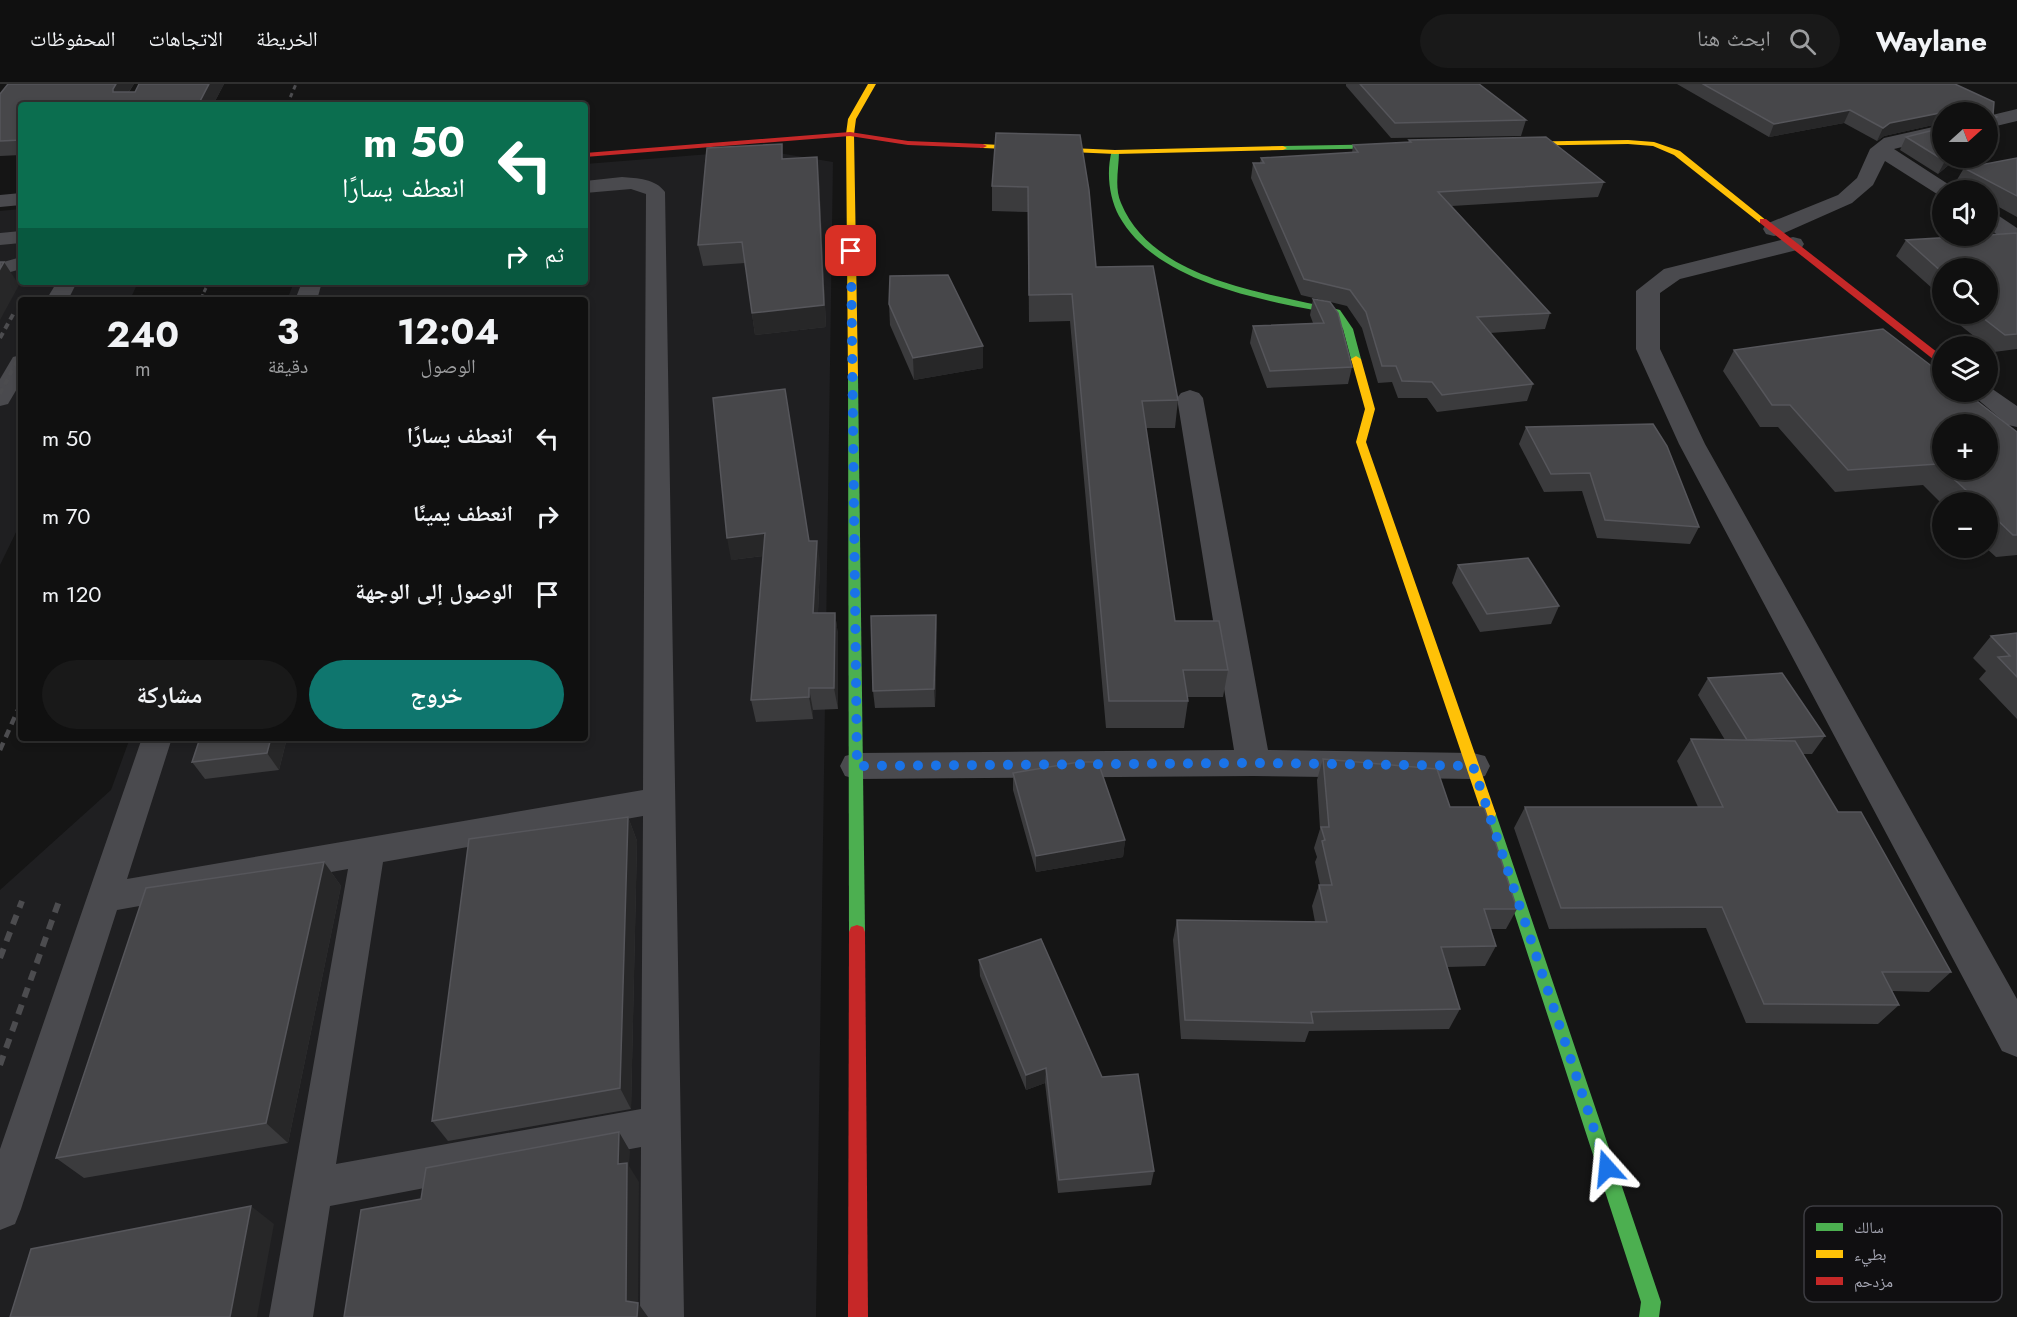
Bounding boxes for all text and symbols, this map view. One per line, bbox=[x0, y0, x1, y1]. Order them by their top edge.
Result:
search box bbox=[1420, 14, 1840, 68]
text: Waylane bbox=[1876, 21, 1987, 62]
text: ابحث هنا bbox=[1697, 22, 1771, 54]
text: المحفوظات bbox=[30, 24, 115, 54]
text: الاتجاهات bbox=[148, 24, 223, 54]
text: الخريطة bbox=[256, 24, 318, 54]
icon: search bbox=[1786, 25, 1819, 58]
north arrow bbox=[1932, 102, 1998, 168]
map controls bbox=[1932, 102, 1998, 558]
text: 50 m bbox=[363, 112, 465, 173]
icon: left bbox=[486, 126, 564, 204]
text: انعطف يسارًا bbox=[342, 168, 465, 207]
button: sound bbox=[1932, 180, 1998, 246]
pin bbox=[825, 225, 876, 276]
icon: arrive bbox=[834, 234, 867, 267]
text: ثم bbox=[545, 238, 564, 270]
icon: right bbox=[500, 240, 533, 273]
button: search bbox=[1932, 258, 1998, 324]
text: 3 bbox=[277, 305, 299, 357]
text: 12:04 bbox=[397, 305, 499, 357]
text: 240 bbox=[107, 308, 179, 360]
button: layers bbox=[1932, 336, 1998, 402]
text: دقيقة bbox=[268, 352, 308, 381]
text: الوصول bbox=[421, 352, 476, 381]
text: m bbox=[135, 355, 151, 384]
button: + bbox=[1932, 414, 1998, 480]
text: انعطف يسارًا bbox=[407, 419, 513, 451]
text: 50 m bbox=[42, 422, 91, 454]
icon: left bbox=[531, 422, 564, 455]
button: − bbox=[1932, 492, 1998, 558]
text: انعطف يمينًا bbox=[413, 497, 513, 529]
text: 70 m bbox=[42, 500, 91, 532]
icon: right bbox=[531, 500, 564, 533]
text: الوصول إلى الوجهة bbox=[355, 575, 513, 607]
text: 120 m bbox=[42, 578, 101, 610]
icon: arrive bbox=[531, 578, 564, 611]
button: مشاركة bbox=[42, 660, 297, 729]
button: خروج bbox=[309, 660, 564, 729]
position arrow bbox=[1575, 1136, 1639, 1200]
legend bbox=[1804, 1206, 2002, 1302]
text: سالك bbox=[1854, 1216, 1884, 1239]
text: بطيء bbox=[1854, 1243, 1886, 1267]
text: مزدحم bbox=[1854, 1270, 1893, 1293]

